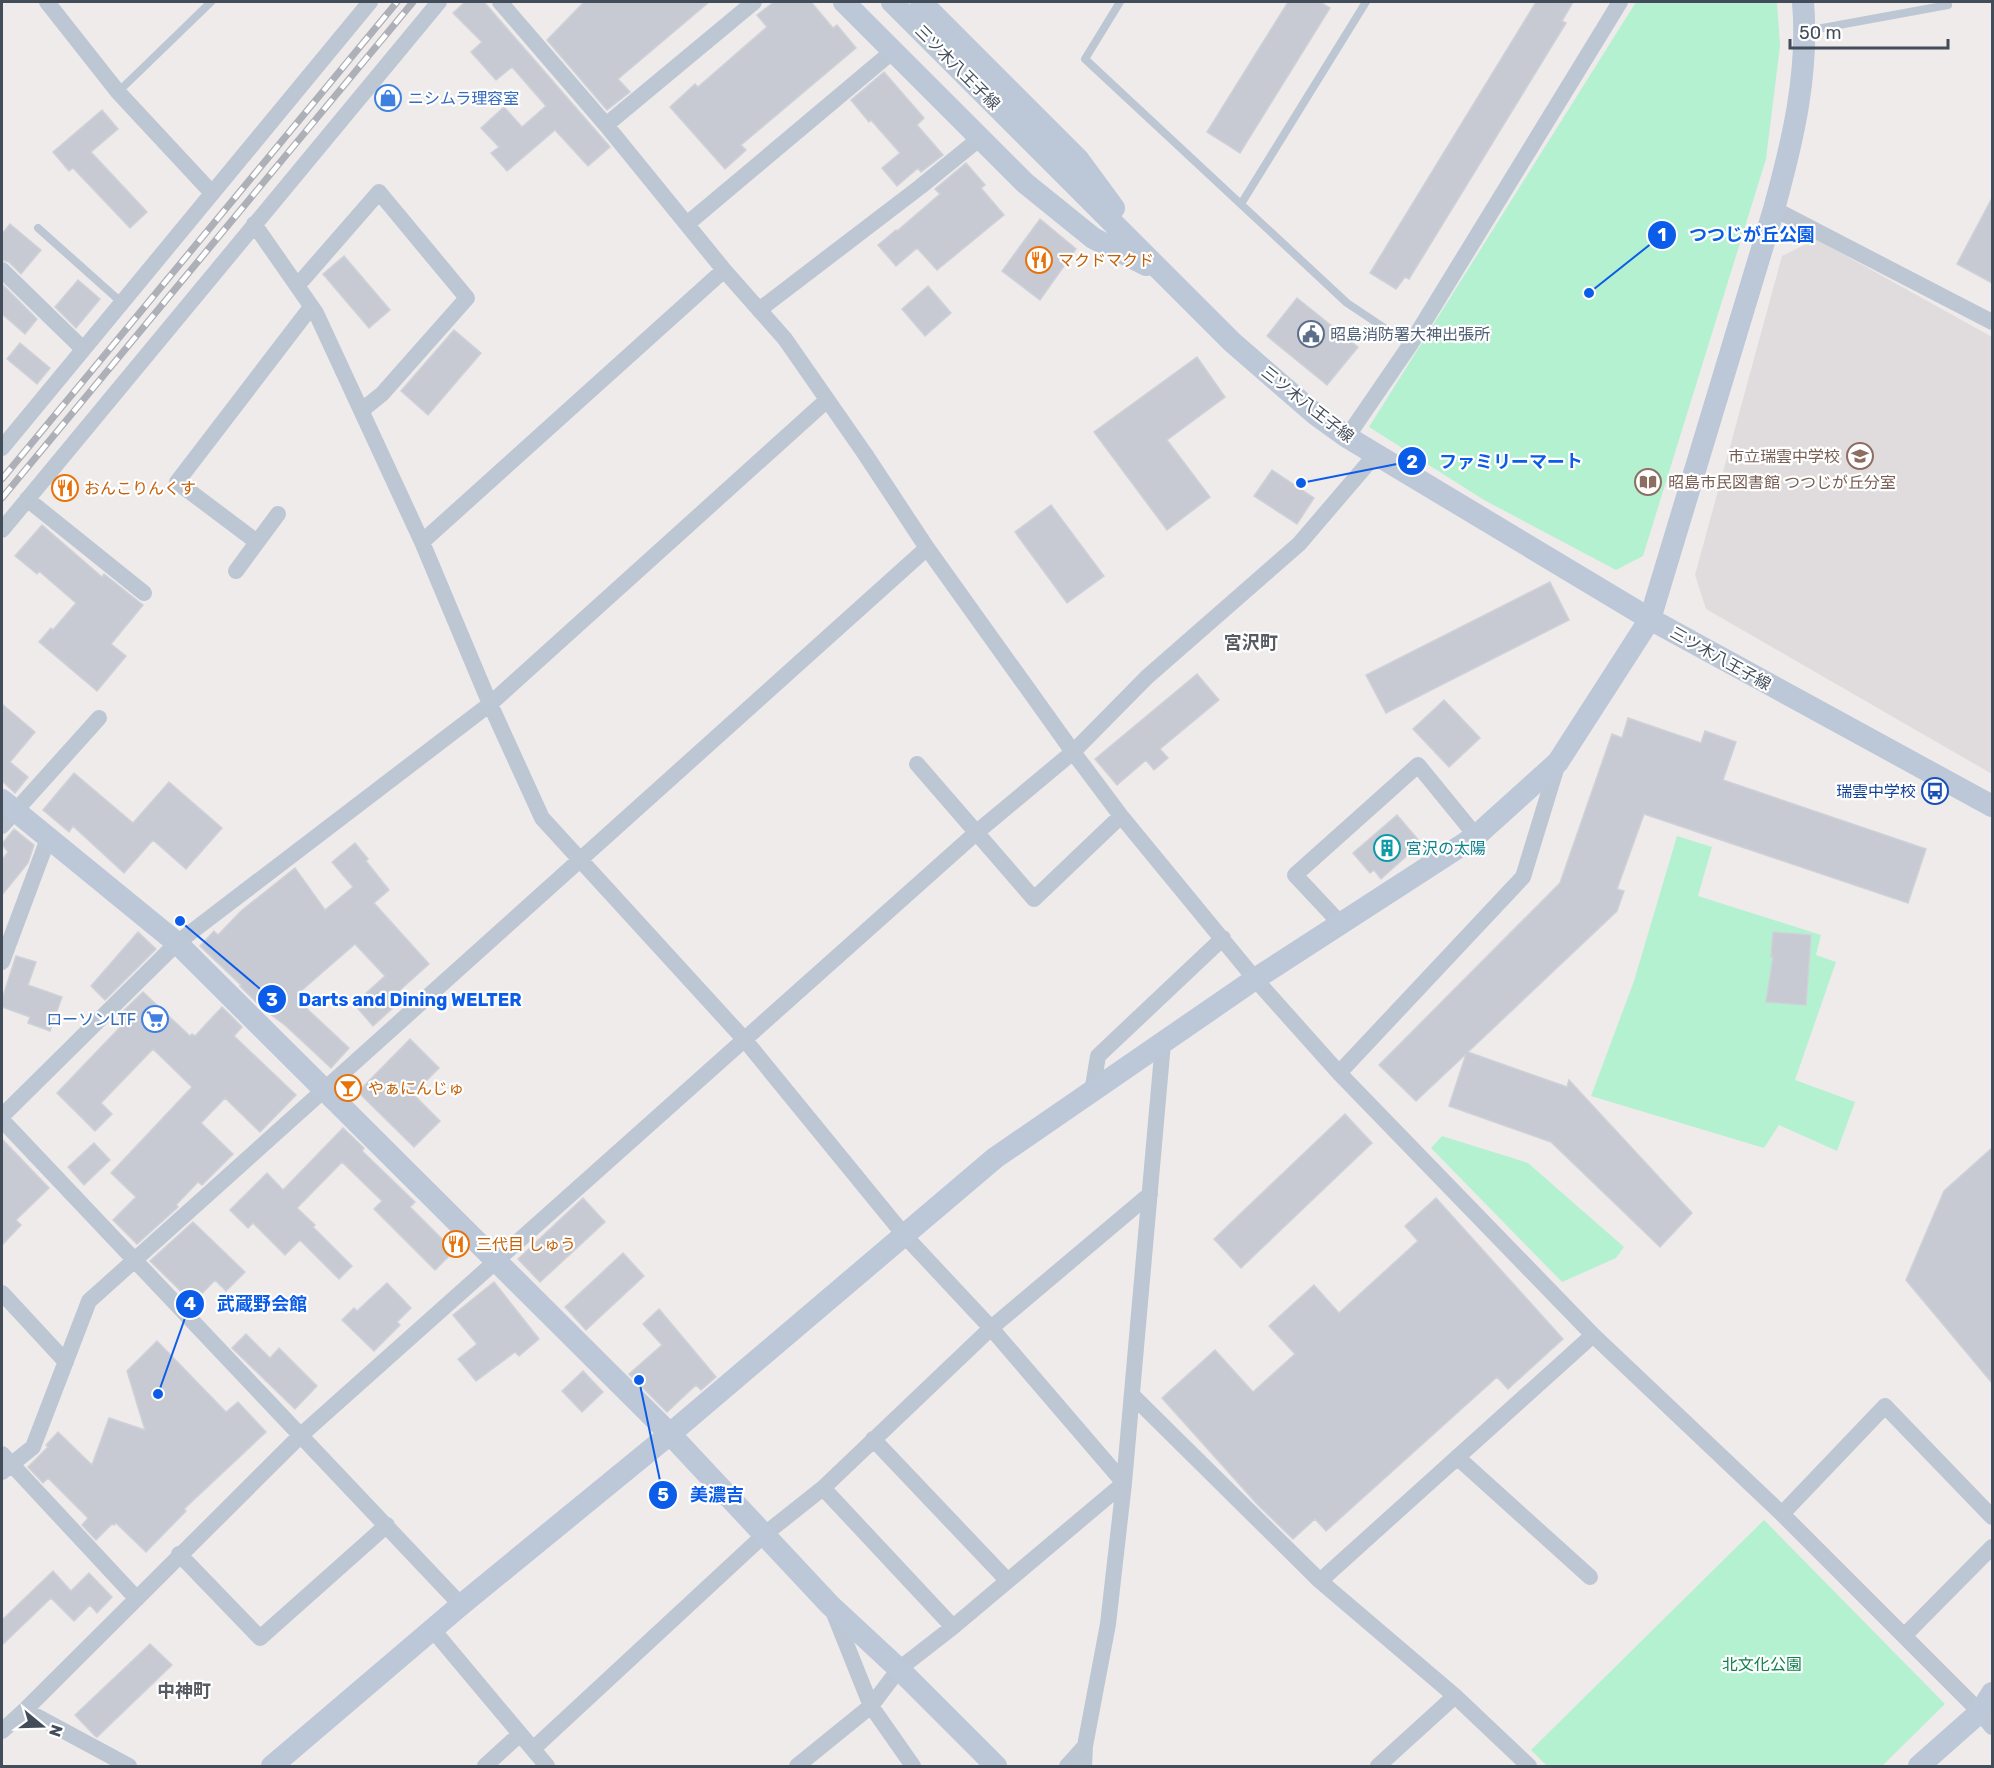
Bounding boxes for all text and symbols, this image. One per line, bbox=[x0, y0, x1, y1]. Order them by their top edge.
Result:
scale bar bbox=[1790, 12, 1948, 50]
street label: 三ツ木八王子線 bbox=[911, 21, 1004, 114]
text: 50 m bbox=[1799, 22, 1842, 44]
shop icon: ニシムラ理容室 bbox=[373, 83, 403, 113]
place label: ニシムラ理容室 bbox=[408, 89, 519, 108]
callout: つつじが丘公園 bbox=[1647, 217, 1827, 253]
text: 1 bbox=[1658, 224, 1666, 246]
text: つつじが丘公園 bbox=[1689, 224, 1815, 246]
restaurant icon: マクドマクド bbox=[1024, 245, 1054, 275]
place label: マクドマクド bbox=[1058, 251, 1154, 270]
public building icon: 昭島消防署大神出張所 bbox=[1296, 319, 1326, 349]
place label: 昭島消防署大神出張所 bbox=[1330, 325, 1490, 344]
street label: 三ツ木八王子線 bbox=[1258, 362, 1358, 446]
school or university icon: 市立瑞雲中学校 bbox=[1845, 441, 1875, 471]
callout: ファミリーマート bbox=[1397, 443, 1595, 479]
place label: 市立瑞雲中学校 bbox=[1728, 447, 1840, 466]
text: 2 bbox=[1406, 451, 1418, 473]
text: ファミリーマート bbox=[1439, 451, 1583, 473]
library icon: 昭島市民図書館 つつじが丘分室 bbox=[1633, 467, 1663, 497]
restaurant icon: おんこりんくす bbox=[50, 473, 80, 503]
place label: 昭島市民図書館 つつじが丘分室 bbox=[1668, 473, 1896, 492]
place label: おんこりんくす bbox=[84, 479, 196, 498]
street label: 三ツ木八王子線 bbox=[1667, 623, 1774, 694]
district label: 宮沢町 bbox=[1224, 632, 1278, 654]
bus stop icon: 瑞雲中学校 bbox=[1920, 776, 1950, 806]
place label: 瑞雲中学校 bbox=[1836, 782, 1916, 801]
building icon: 宮沢の太陽 bbox=[1372, 833, 1402, 863]
place label: 宮沢の太陽 bbox=[1406, 839, 1486, 858]
callout: Darts and Dining WELTER bbox=[257, 981, 534, 1017]
text: 3 bbox=[266, 989, 278, 1011]
text: Darts and Dining WELTER bbox=[298, 989, 522, 1011]
supermarket icon: ローソンLTF bbox=[140, 1004, 170, 1034]
place label: ローソンLTF bbox=[46, 1010, 136, 1029]
bar icon: やぁにんじゅ bbox=[333, 1073, 363, 1103]
place label: やぁにんじゅ bbox=[368, 1079, 464, 1098]
restaurant icon: 三代目 しゅう bbox=[441, 1229, 471, 1259]
place label: 三代目 しゅう bbox=[476, 1235, 576, 1254]
callout: 武蔵野会館 bbox=[175, 1286, 319, 1322]
text: 4 bbox=[184, 1293, 196, 1315]
text: 武蔵野会館 bbox=[217, 1293, 307, 1315]
callout: 美濃吉 bbox=[648, 1477, 756, 1513]
text: 5 bbox=[657, 1484, 669, 1506]
text: 美濃吉 bbox=[690, 1484, 744, 1506]
park label: 北文化公園 bbox=[1722, 1655, 1802, 1674]
district label: 中神町 bbox=[157, 1680, 211, 1702]
north arrow bbox=[12, 1696, 72, 1756]
text: N bbox=[45, 1722, 67, 1739]

